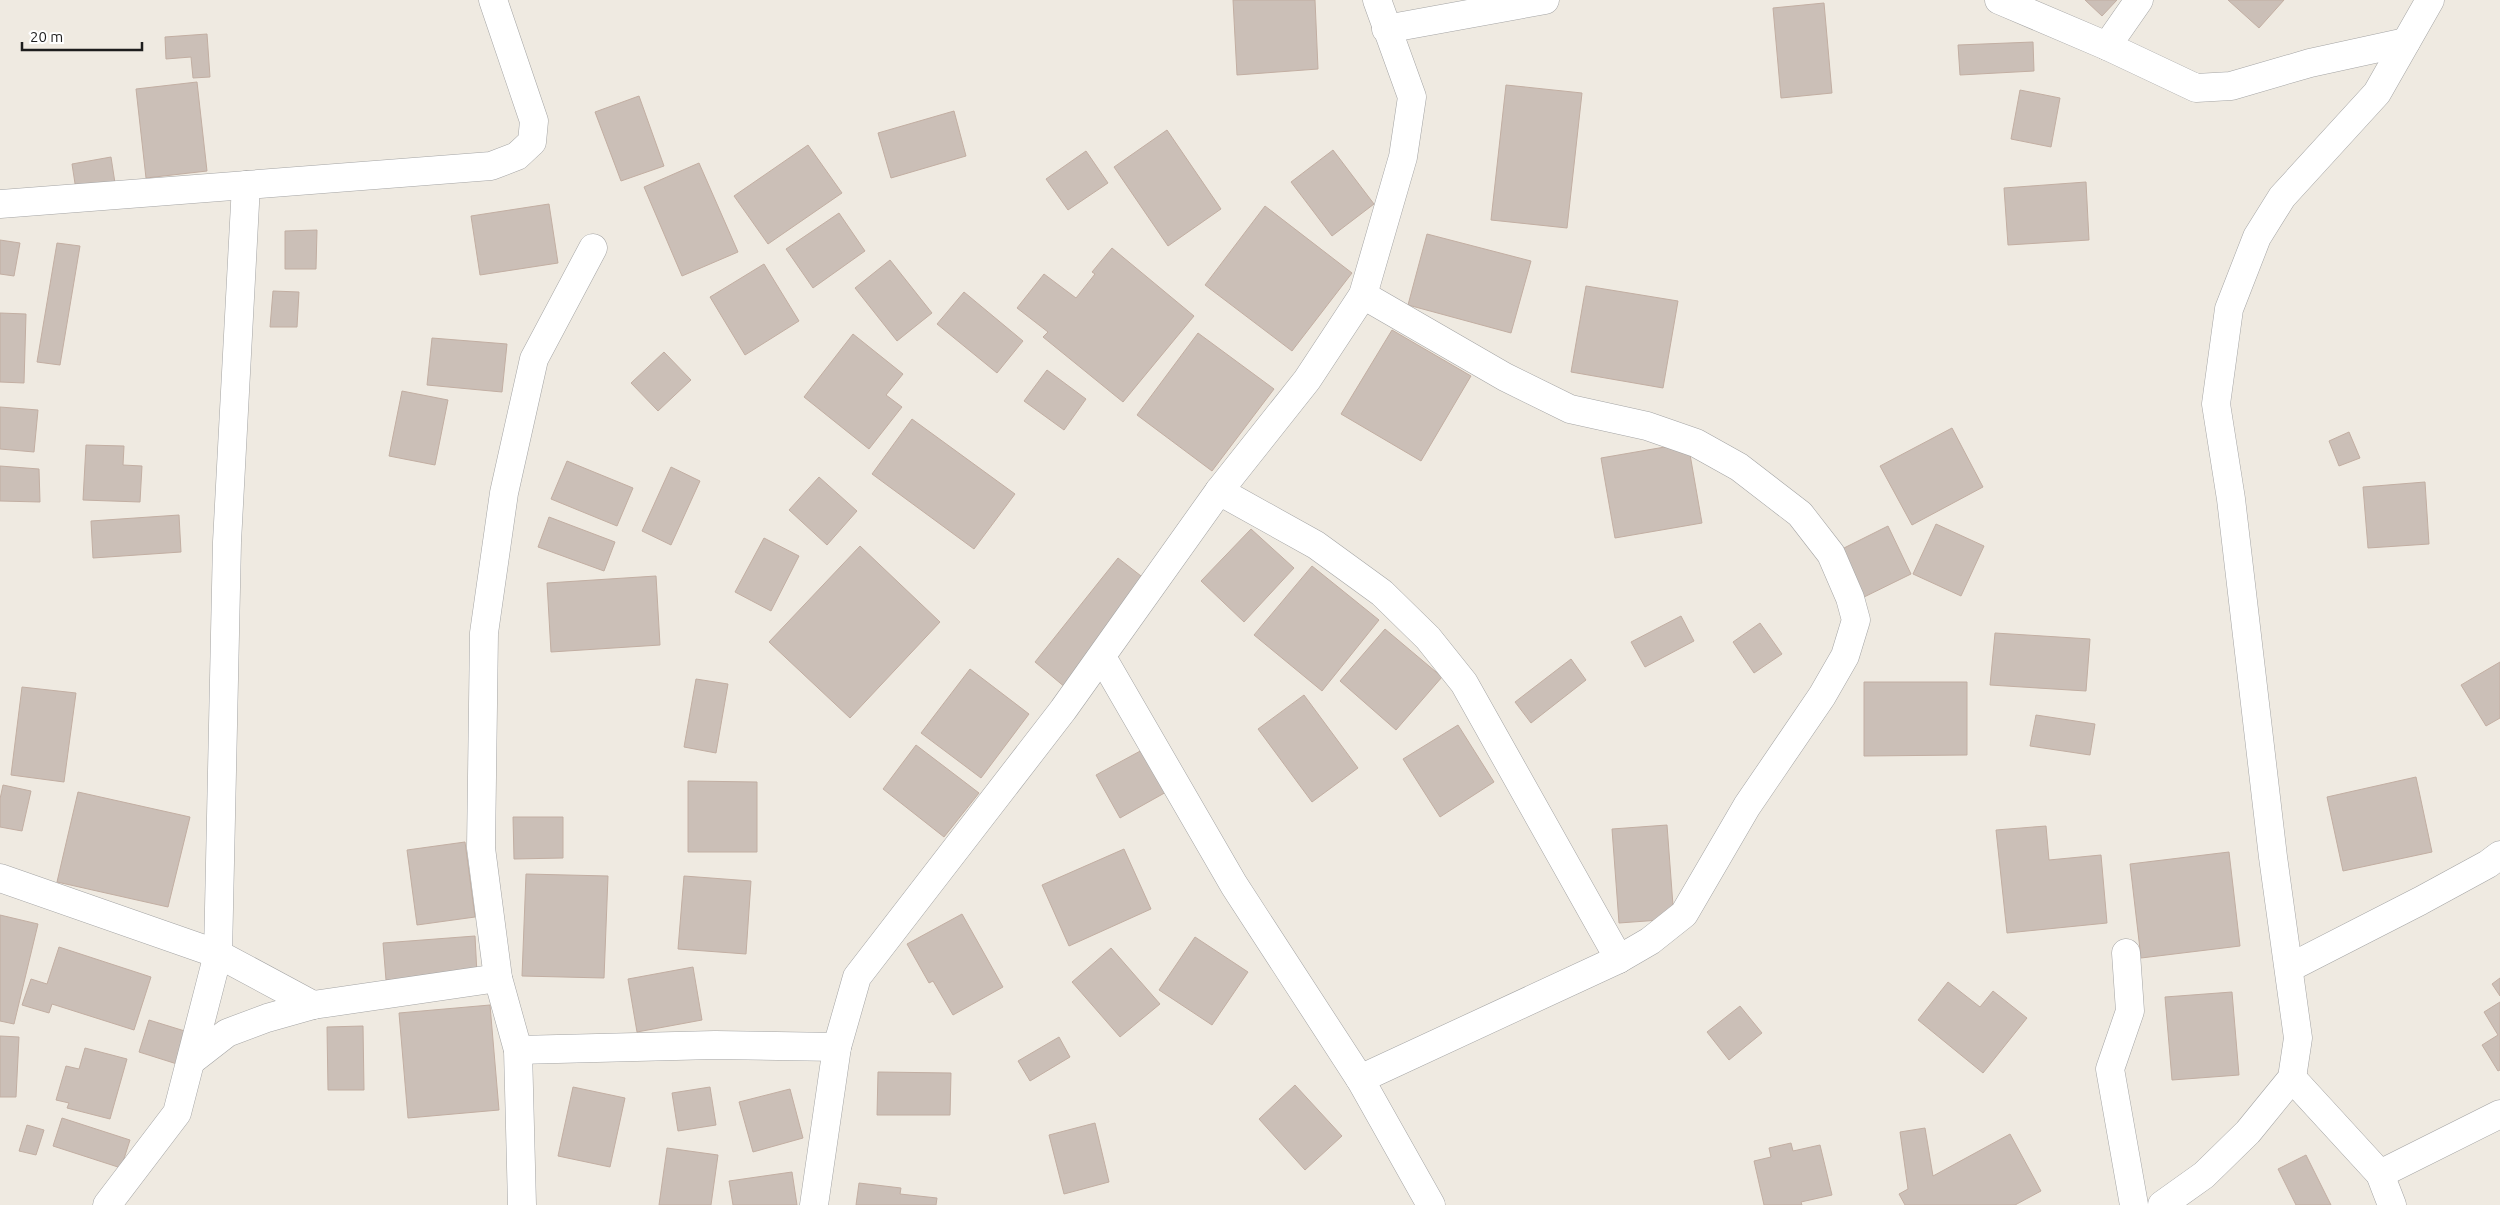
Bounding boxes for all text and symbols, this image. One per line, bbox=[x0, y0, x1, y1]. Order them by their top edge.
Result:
scale bar bbox=[22, 20, 142, 52]
text: 20 m bbox=[30, 28, 63, 45]

